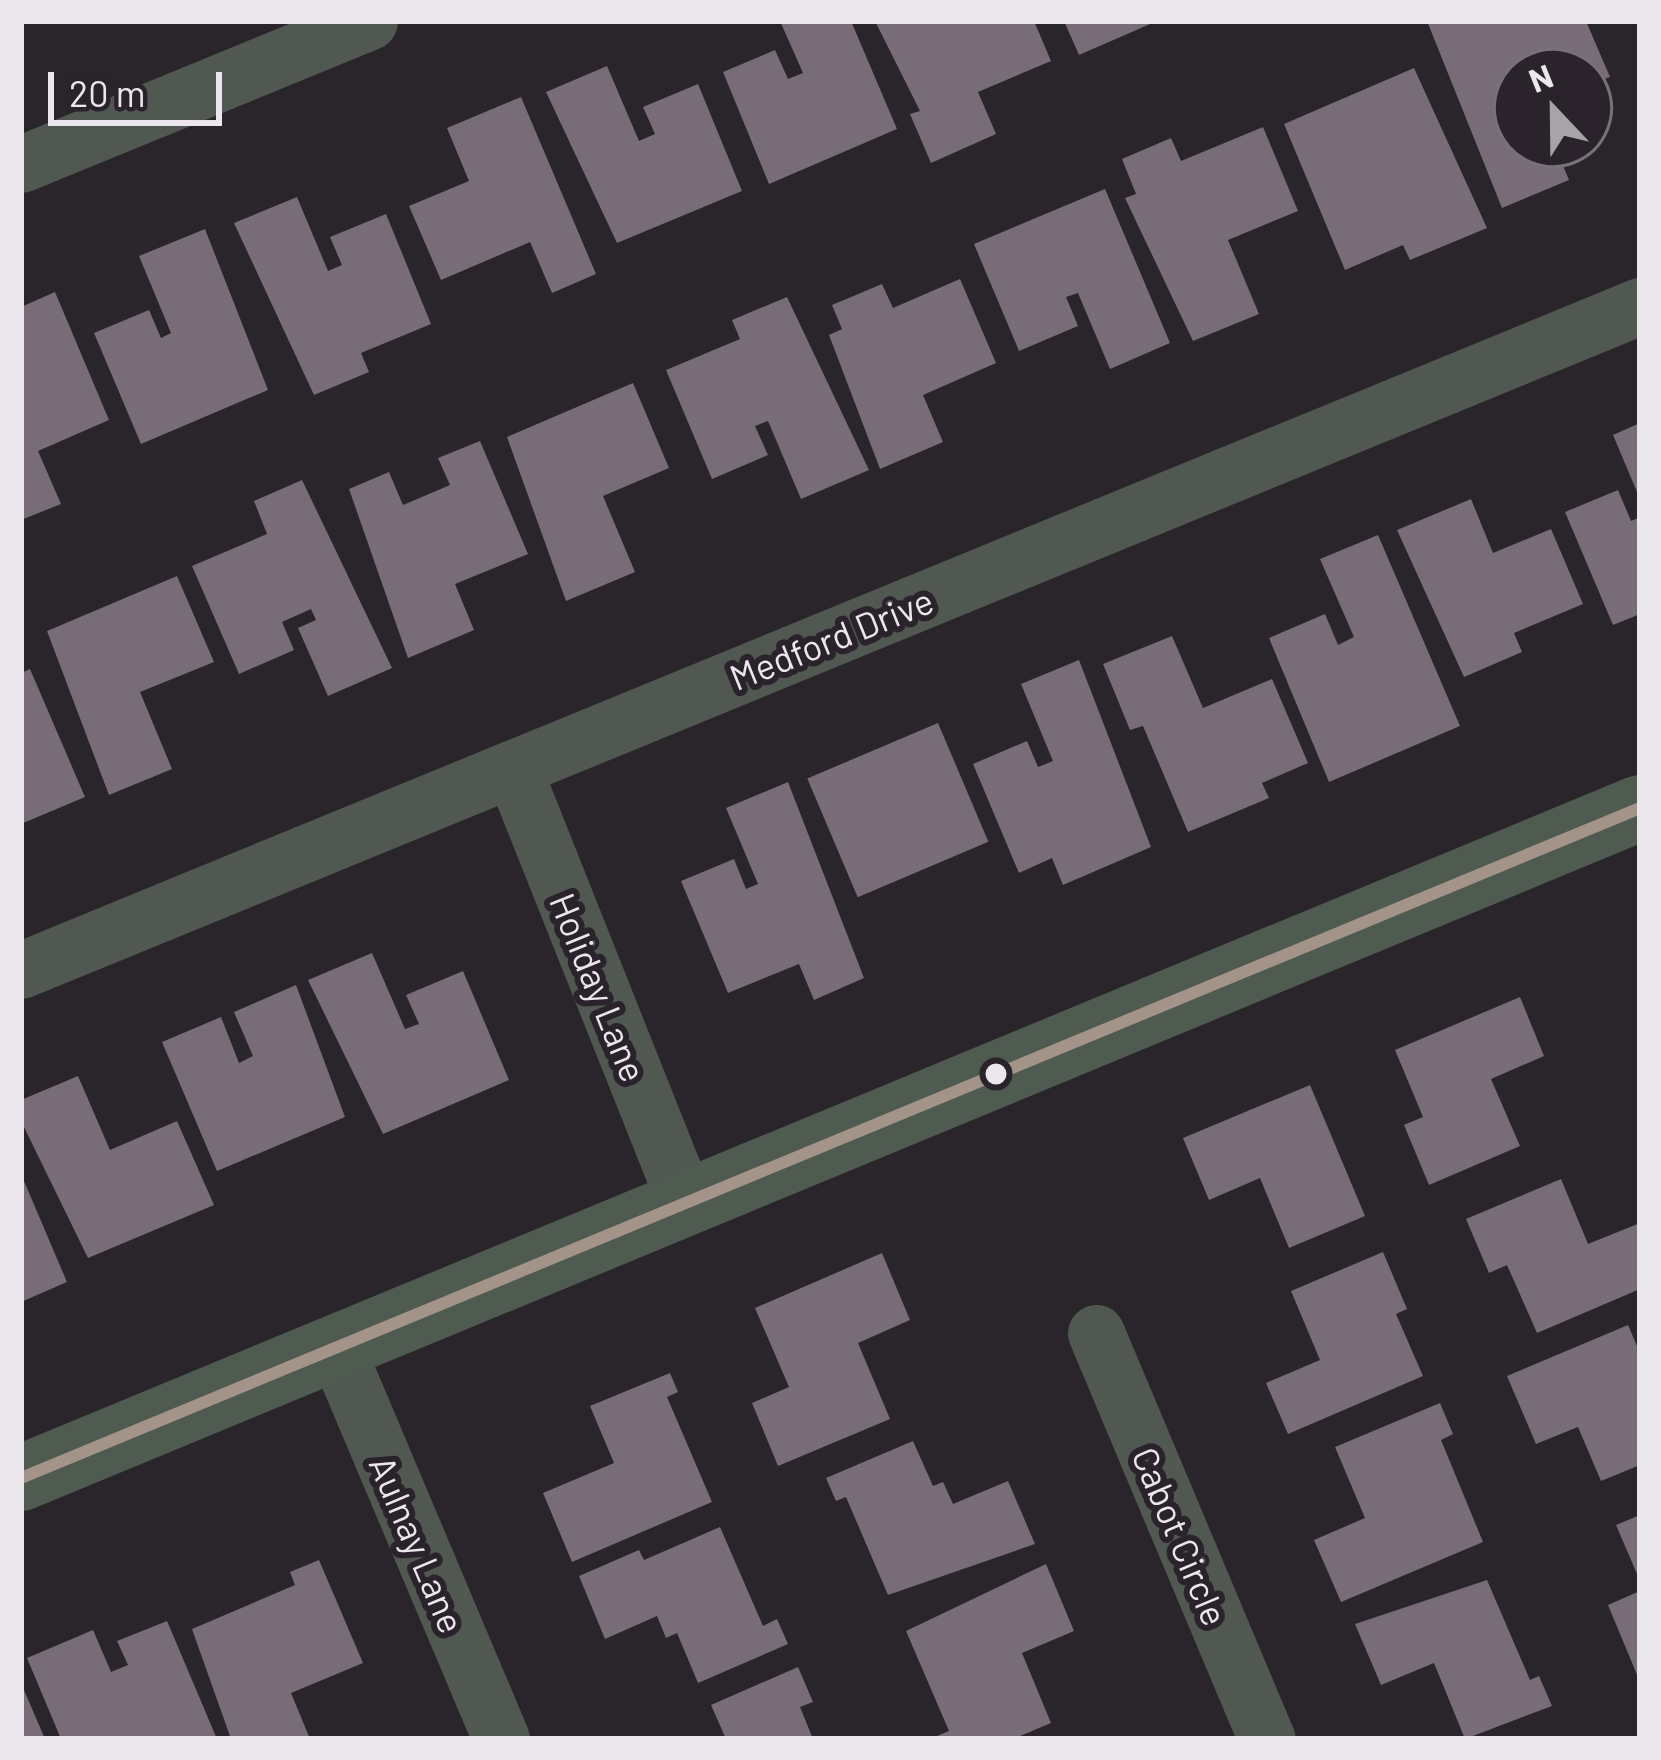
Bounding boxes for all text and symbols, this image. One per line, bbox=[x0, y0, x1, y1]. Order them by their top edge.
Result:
scale bar bbox=[54, 48, 228, 122]
north arrow bbox=[1493, 48, 1613, 168]
text: N bbox=[1523, 55, 1558, 100]
text: 20 m bbox=[69, 71, 146, 114]
street label: Medford Drive bbox=[723, 578, 939, 698]
street label: Holiday Lane bbox=[542, 886, 656, 1088]
unlabelled marker bbox=[985, 1063, 1007, 1085]
street label: Cabot Circle bbox=[1124, 1440, 1238, 1632]
street label: Aulnay Lane bbox=[361, 1449, 475, 1639]

